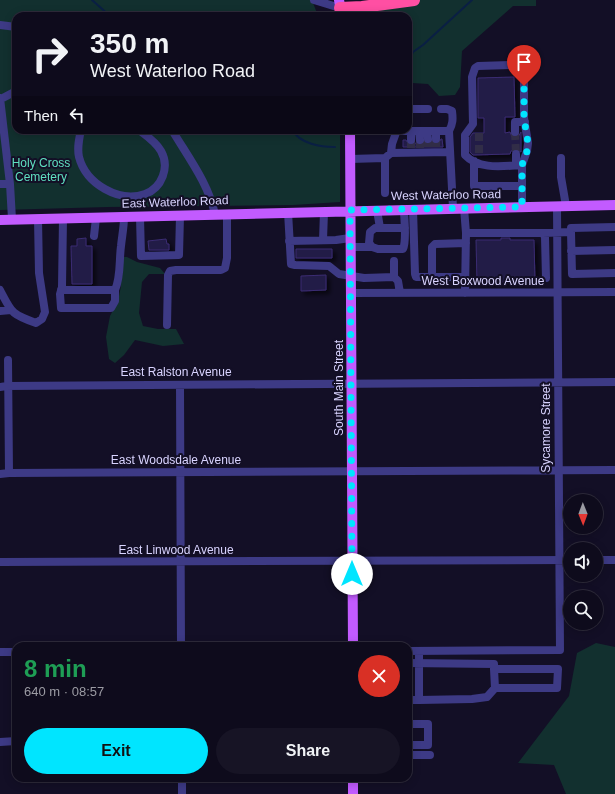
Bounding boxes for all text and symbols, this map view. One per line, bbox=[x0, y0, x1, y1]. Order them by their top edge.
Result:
icon: right bbox=[24, 28, 76, 80]
text: 350 m bbox=[90, 28, 169, 59]
pin bbox=[507, 45, 541, 86]
icon: arrive bbox=[513, 51, 535, 73]
text: West Waterloo Road bbox=[90, 61, 255, 81]
icon: left bbox=[66, 104, 88, 126]
text: Then bbox=[24, 107, 58, 124]
park label: Holy Cross Cemetery bbox=[12, 156, 70, 184]
street label: West Waterloo Road bbox=[391, 187, 501, 203]
street label: East Waterloo Road bbox=[121, 193, 229, 211]
street label: West Boxwood Avenue bbox=[422, 274, 545, 288]
street label: South Main Street bbox=[332, 339, 346, 436]
street label: East Ralston Avenue bbox=[120, 365, 232, 379]
street label: Sycamore Street bbox=[539, 383, 553, 473]
street label: East Woodsdale Avenue bbox=[111, 453, 241, 467]
north arrow bbox=[563, 494, 603, 534]
map controls bbox=[563, 494, 603, 630]
button: sound bbox=[563, 542, 603, 582]
street label: East Linwood Avenue bbox=[118, 543, 234, 557]
position arrow bbox=[331, 553, 373, 595]
button: search bbox=[563, 590, 603, 630]
text: 8 min bbox=[24, 655, 87, 682]
button: close bbox=[358, 655, 400, 697]
text: 640 m · 08:57 bbox=[24, 684, 104, 699]
button: Exit bbox=[24, 728, 208, 774]
button: Share bbox=[216, 728, 400, 774]

